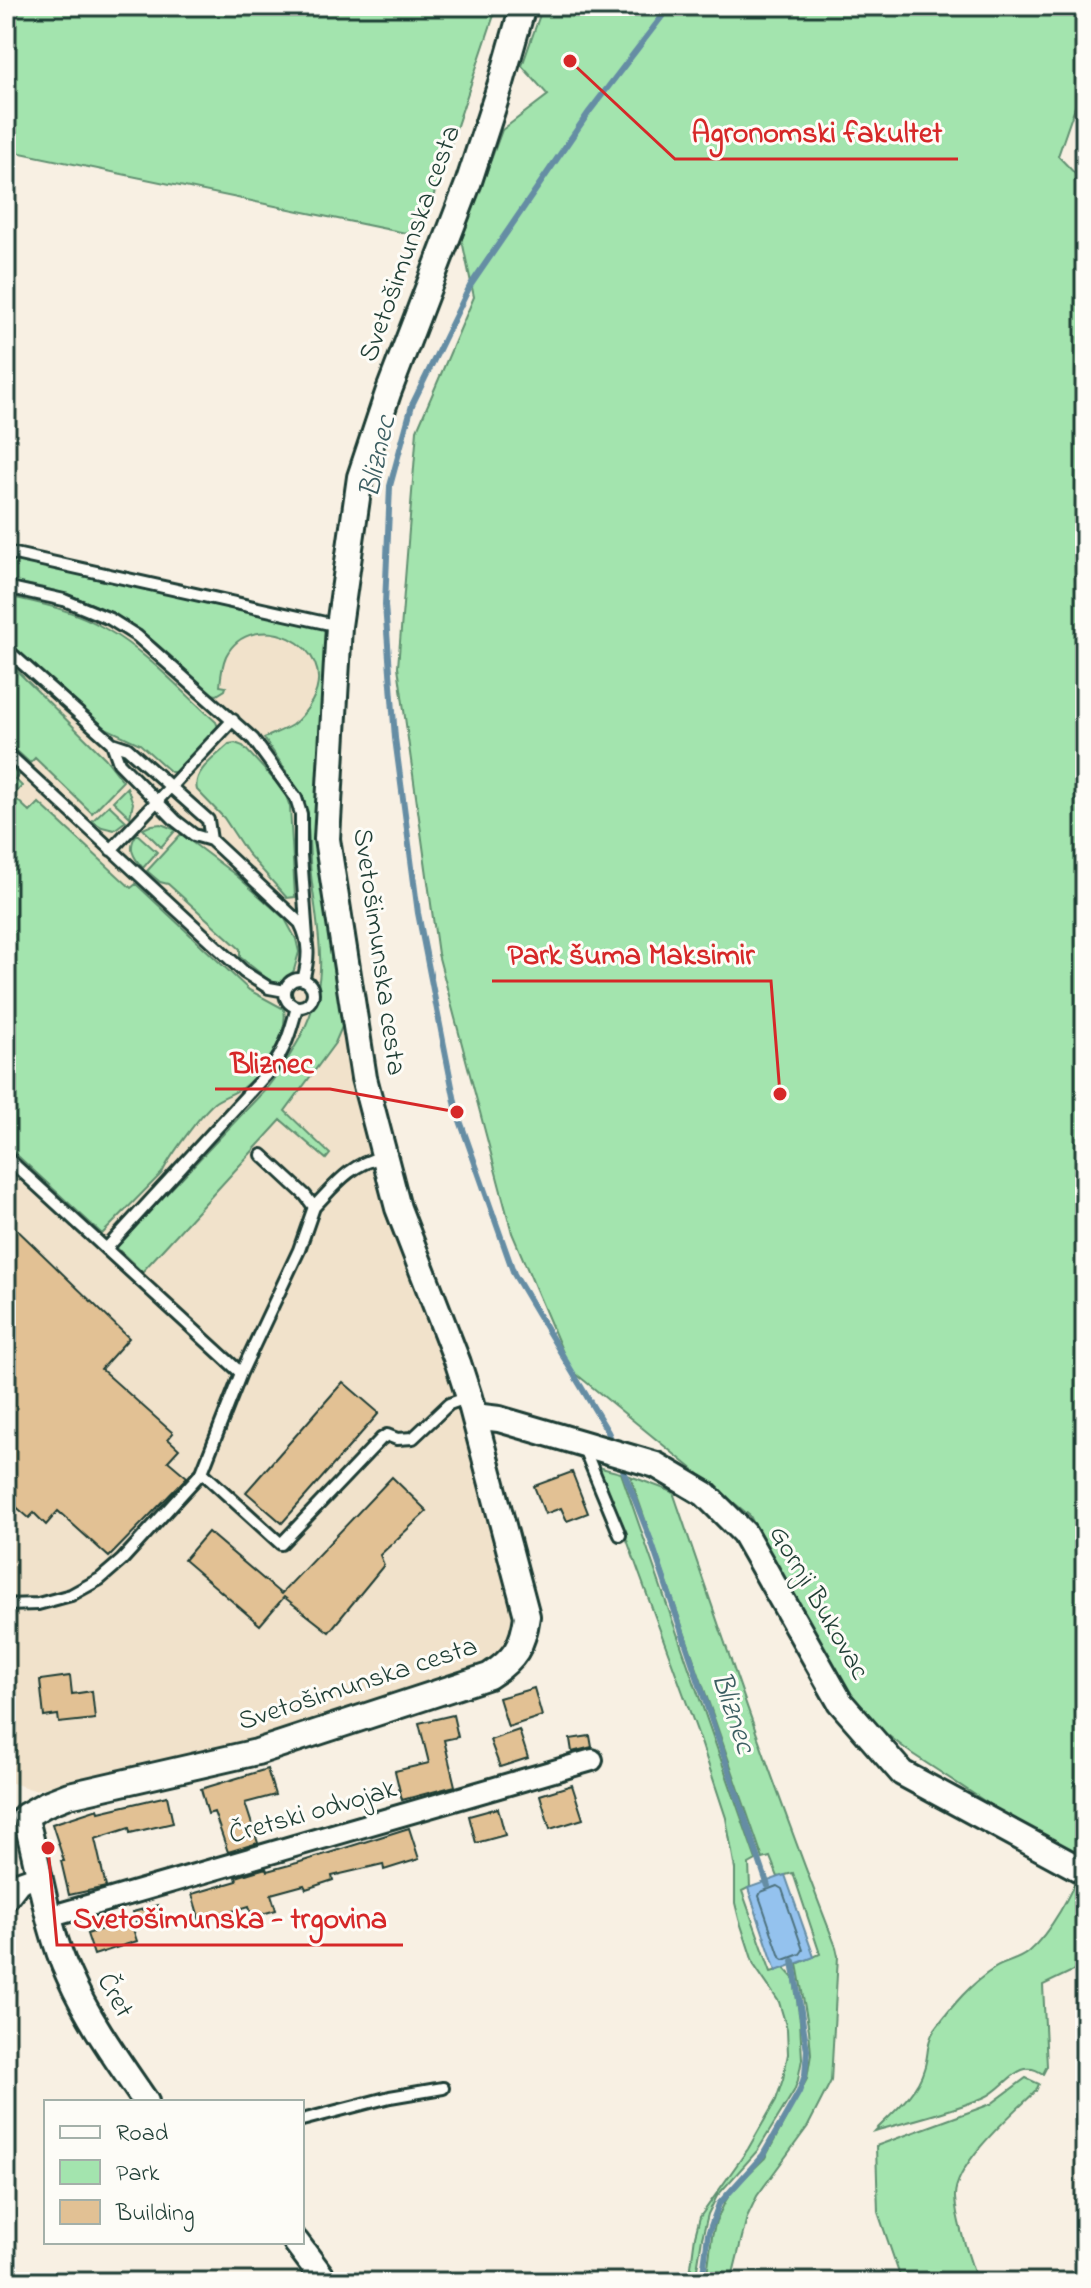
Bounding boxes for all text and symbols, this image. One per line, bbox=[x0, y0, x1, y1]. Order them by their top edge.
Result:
callout: Agronomski fakultet bbox=[675, 105, 958, 159]
text: Agronomski fakultet bbox=[692, 113, 943, 158]
street label: Svetošimunska cesta bbox=[349, 120, 473, 368]
water label: Bliznec bbox=[349, 410, 409, 502]
street label: Svetošimunska cesta bbox=[340, 826, 416, 1078]
callout: Park šuma Maksimir bbox=[492, 927, 771, 981]
text: Park šuma Maksimir bbox=[507, 935, 755, 979]
callout: Bliznec bbox=[215, 1035, 330, 1089]
text: Bliznec bbox=[229, 1044, 314, 1088]
street label: Gornji Bukovac bbox=[757, 1518, 879, 1688]
street label: Svetošimunska cesta bbox=[233, 1627, 483, 1743]
water label: Bliznec bbox=[698, 1667, 767, 1761]
street label: Čretski odvojak bbox=[224, 1769, 402, 1857]
callout: Svetošimunska - trgovina bbox=[57, 1891, 403, 1945]
text: Svetošimunska - trgovina bbox=[73, 1899, 387, 1944]
street label: Čret bbox=[85, 1966, 143, 2026]
legend bbox=[44, 2100, 304, 2244]
text: Road bbox=[116, 2117, 169, 2152]
text: Park bbox=[116, 2157, 160, 2192]
text: Building bbox=[115, 2197, 195, 2232]

